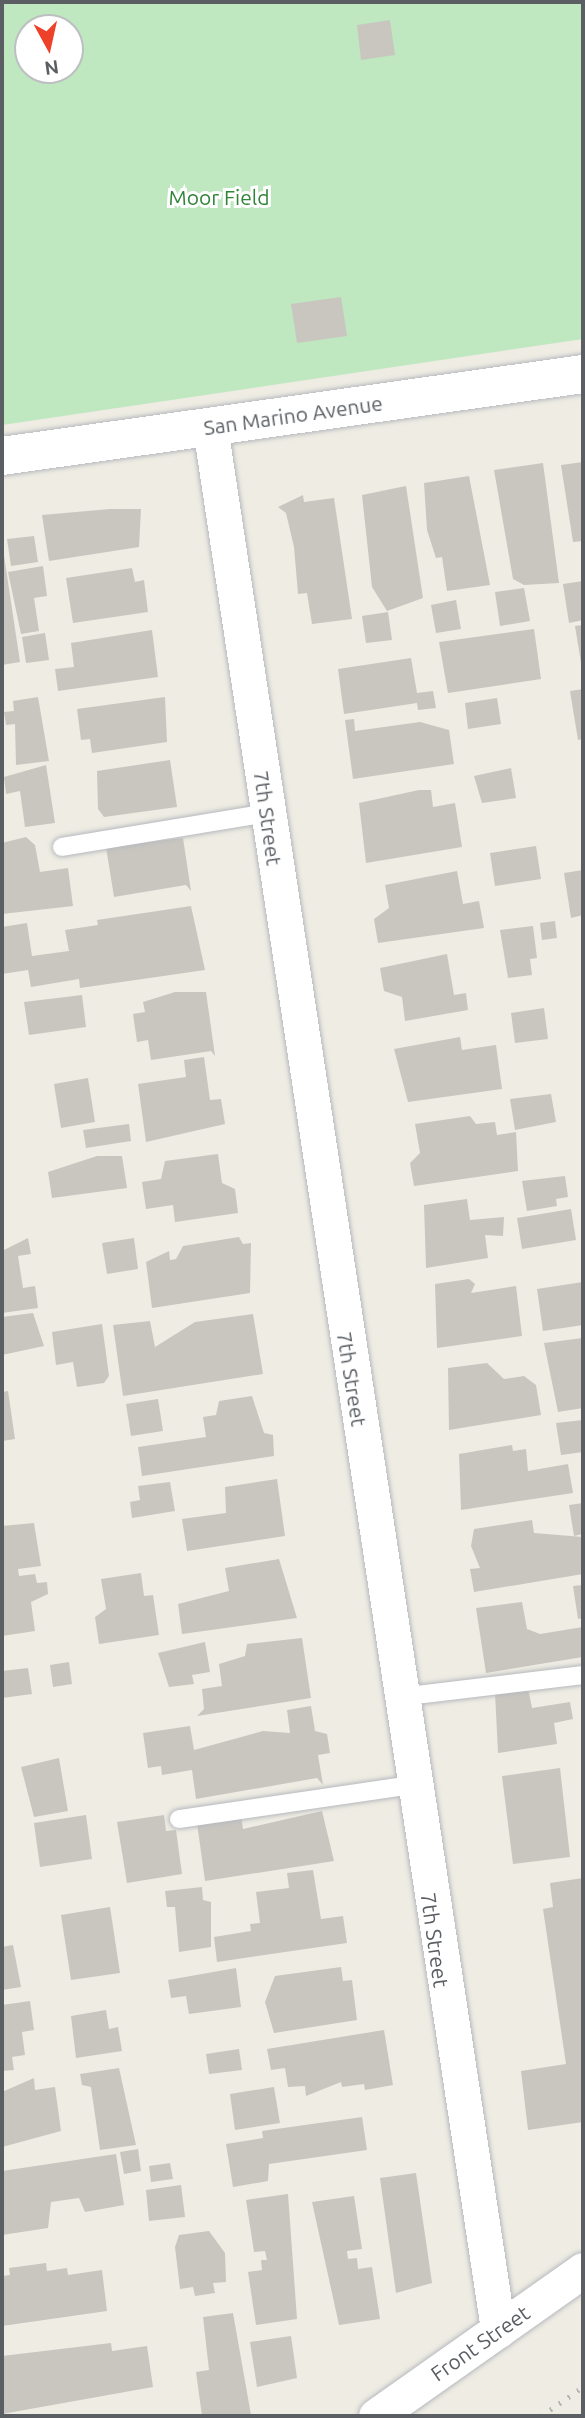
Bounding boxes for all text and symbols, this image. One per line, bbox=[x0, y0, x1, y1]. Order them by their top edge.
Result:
north arrow bbox=[14, 14, 84, 84]
text: N bbox=[43, 56, 60, 80]
park label: Moor Field bbox=[168, 184, 270, 210]
street label: San Marino Avenue bbox=[202, 390, 384, 440]
street label: 7th Street bbox=[249, 769, 287, 867]
street label: 7th Street bbox=[332, 1330, 372, 1428]
street label: 7th Street bbox=[416, 1891, 454, 1989]
street label: Front Street bbox=[426, 2300, 534, 2386]

